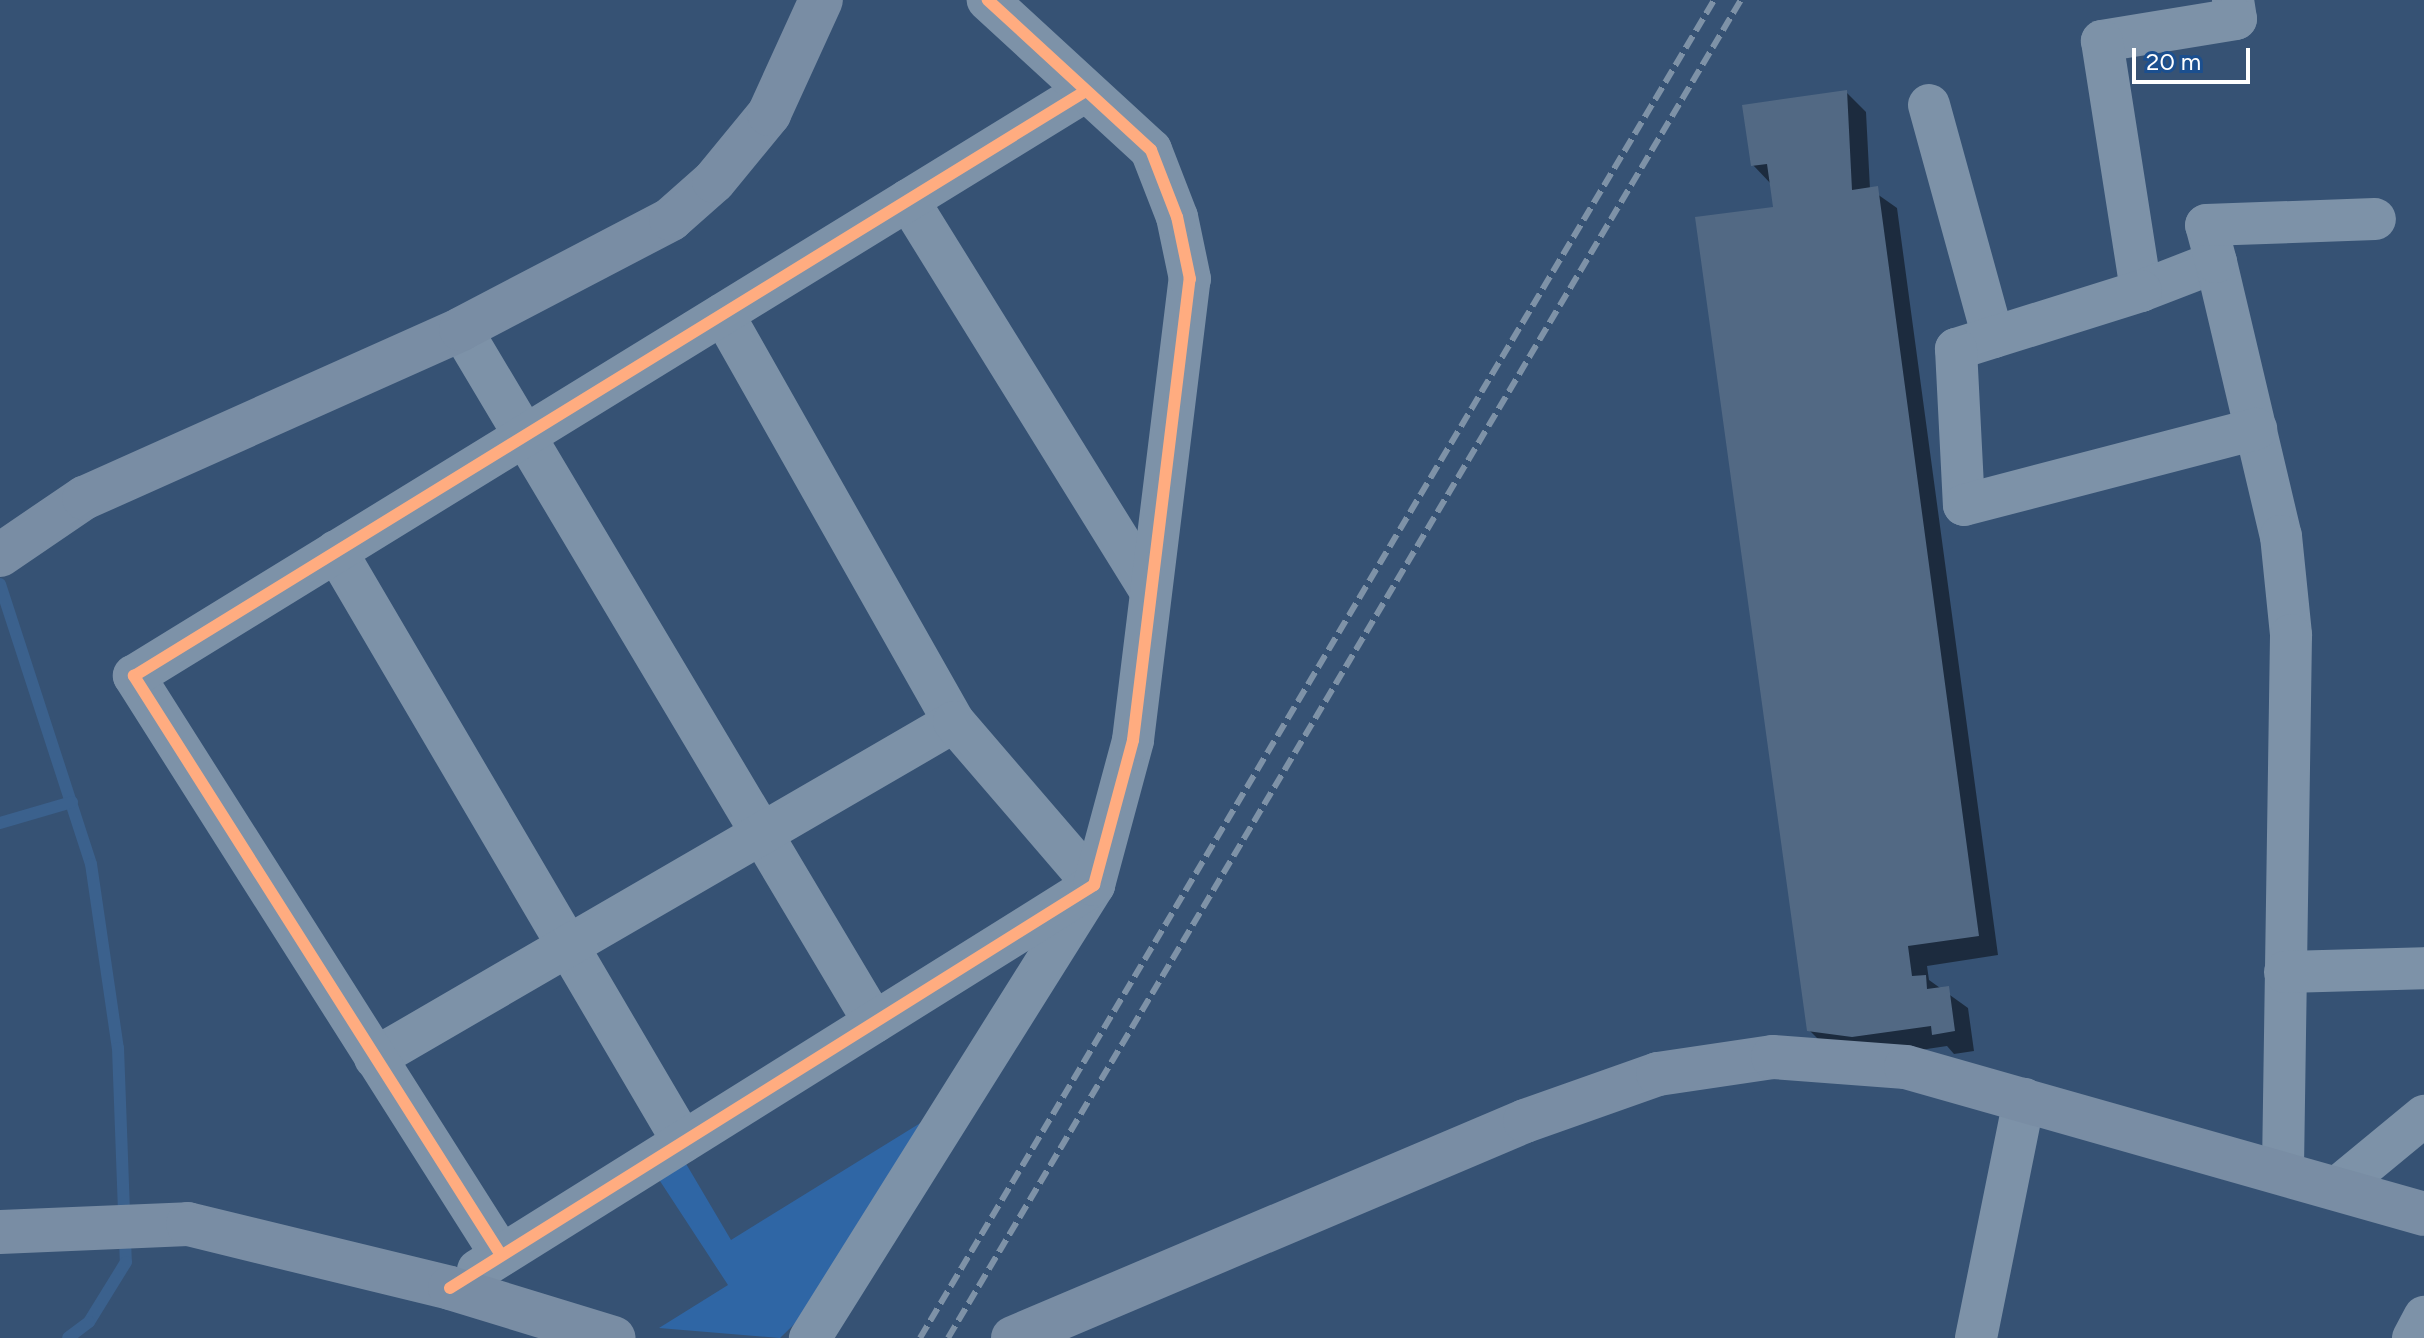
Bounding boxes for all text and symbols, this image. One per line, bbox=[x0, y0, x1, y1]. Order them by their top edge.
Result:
scale bar bbox=[2136, 32, 2254, 82]
text: 20 m bbox=[2146, 47, 2201, 76]

